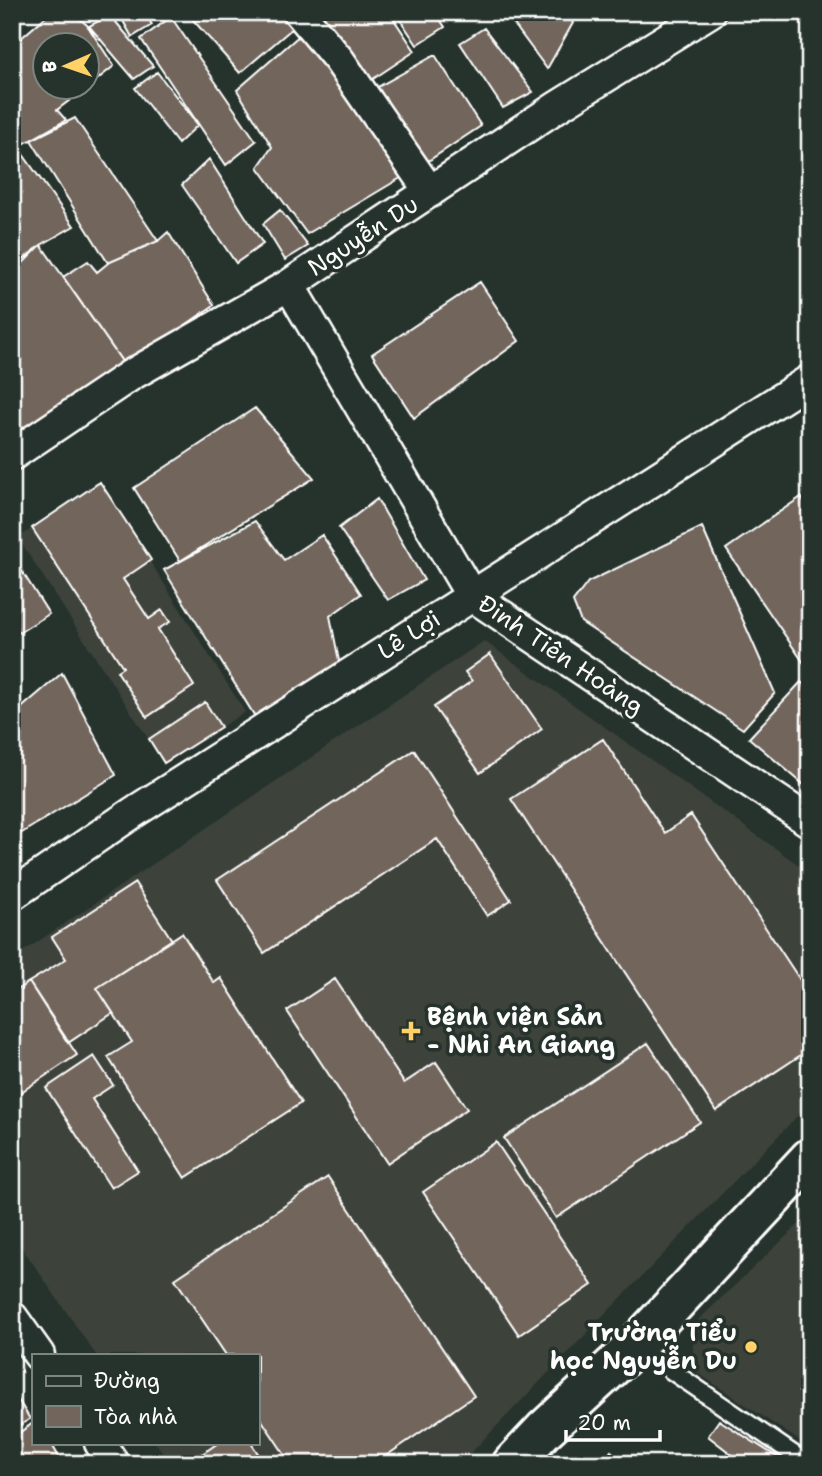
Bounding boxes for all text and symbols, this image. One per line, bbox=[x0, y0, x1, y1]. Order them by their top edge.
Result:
north arrow bbox=[32, 32, 102, 102]
text: B bbox=[37, 60, 62, 73]
street label: Nguyễn Du bbox=[301, 188, 425, 284]
street label: Đinh Tiên Hoàng bbox=[472, 588, 650, 722]
street label: Lê Lợi bbox=[371, 603, 447, 667]
place label: Bệnh viện Sản - Nhi An Giang bbox=[427, 1001, 615, 1061]
marker: Bệnh viện Sản - Nhi An Giang bbox=[401, 1021, 421, 1041]
place label: Trường Tiểu học Nguyễn Du bbox=[550, 1317, 737, 1377]
marker: Trường Tiểu học Nguyễn Du bbox=[743, 1339, 759, 1355]
legend bbox=[32, 1354, 259, 1444]
text: Đường bbox=[94, 1367, 160, 1395]
scale bar bbox=[566, 1399, 661, 1443]
text: Tòa nhà bbox=[94, 1403, 177, 1431]
text: 20 m bbox=[577, 1409, 631, 1437]

